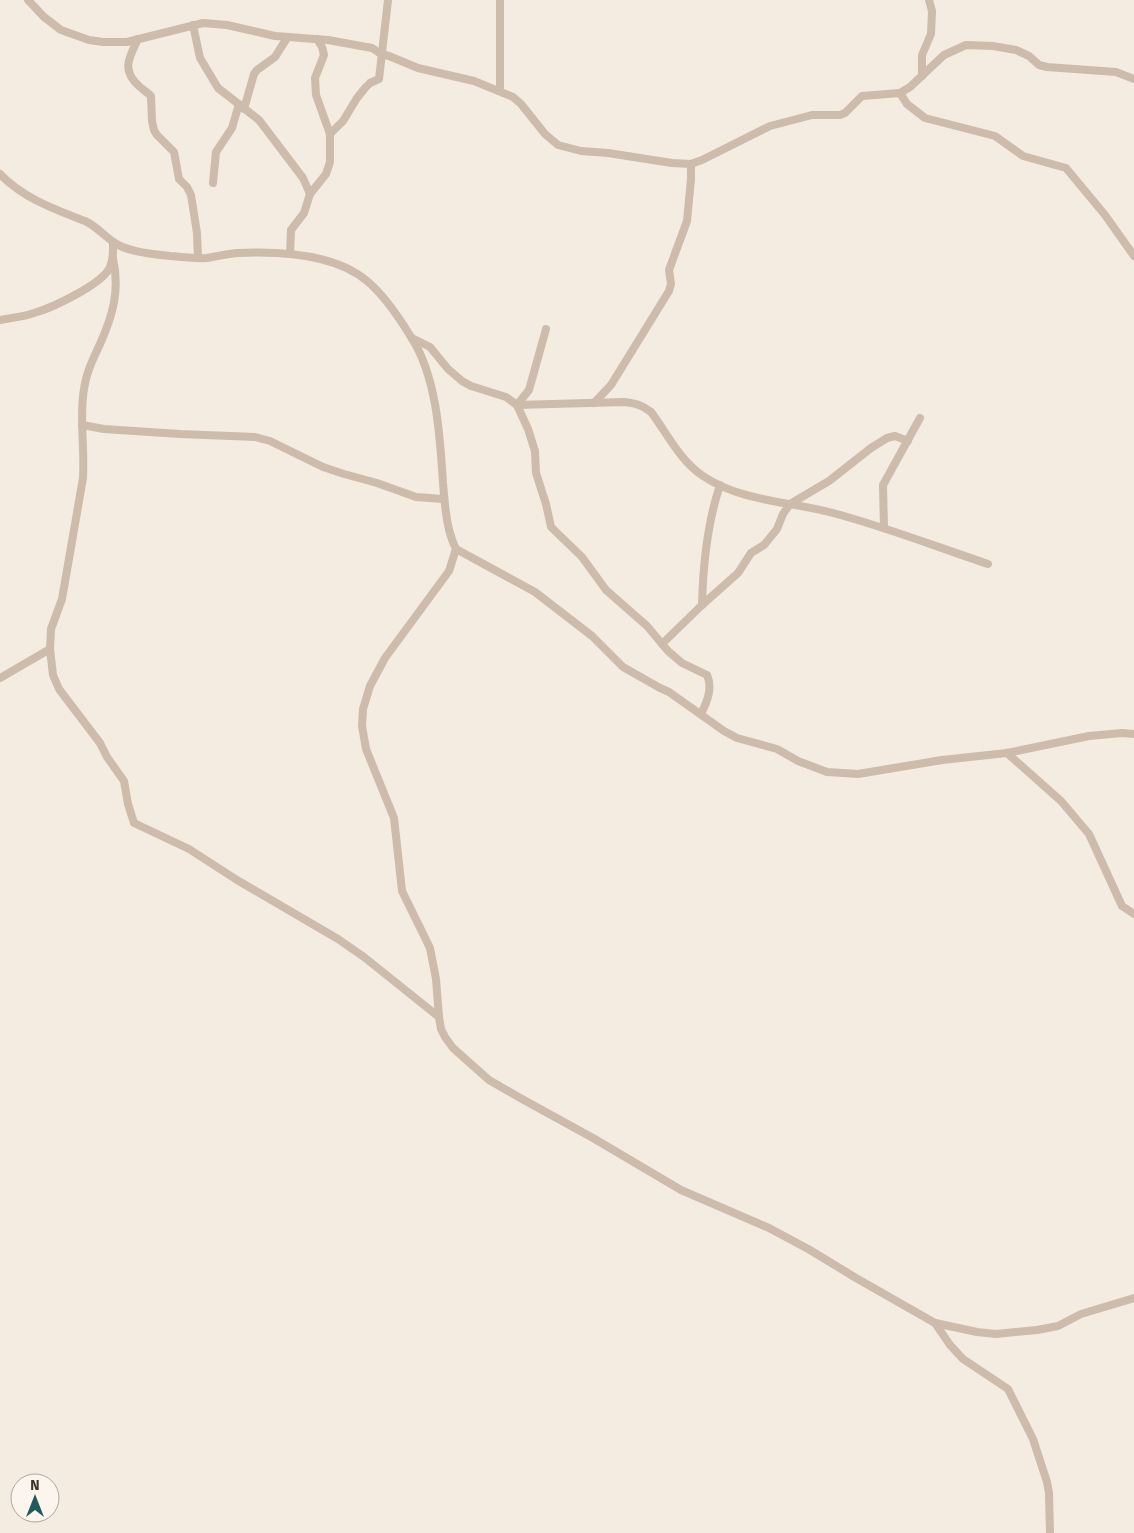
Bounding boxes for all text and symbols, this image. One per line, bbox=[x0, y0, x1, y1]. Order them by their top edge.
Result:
north arrow bbox=[10, 1473, 60, 1523]
text: N bbox=[30, 1477, 40, 1494]

